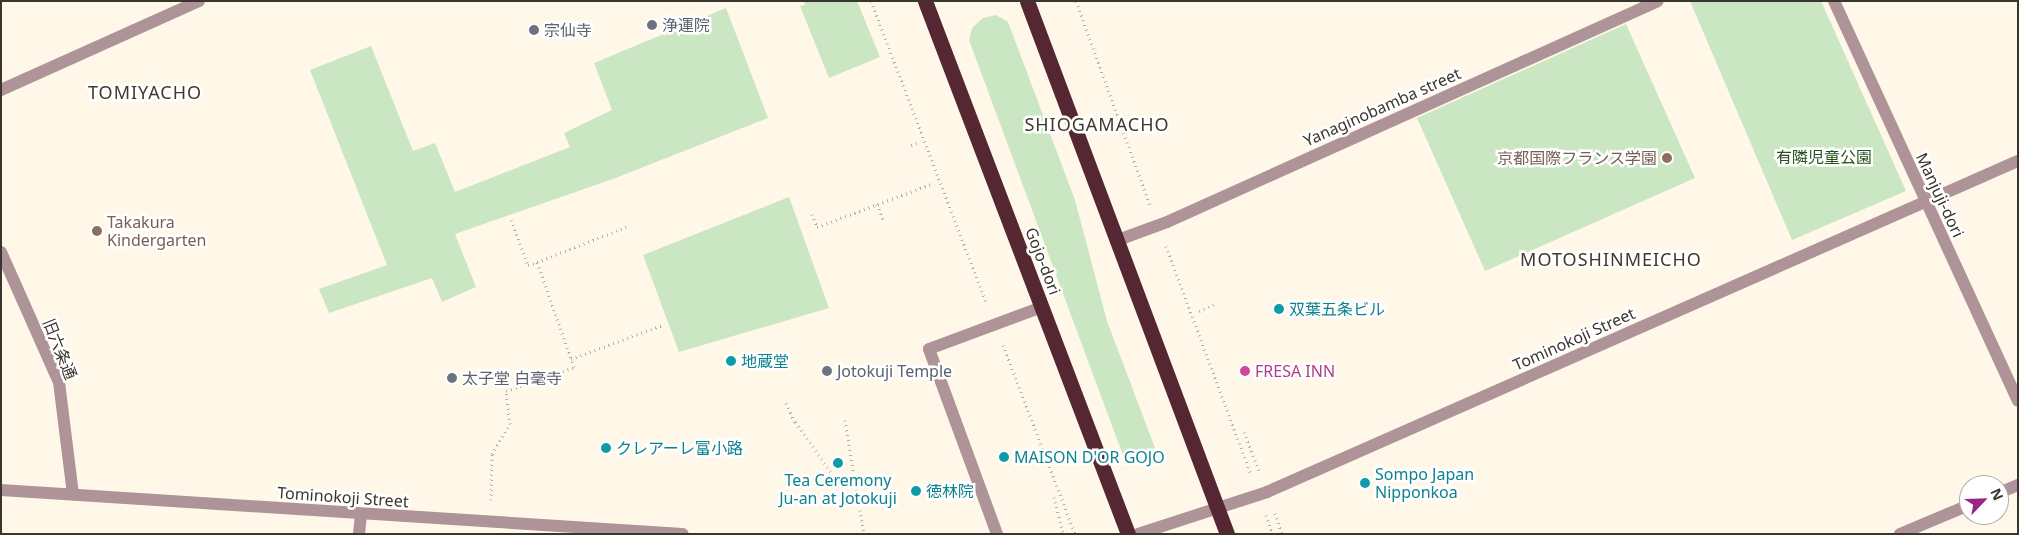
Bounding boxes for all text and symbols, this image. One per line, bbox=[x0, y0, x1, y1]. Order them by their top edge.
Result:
place label: 浄運院 bbox=[662, 15, 710, 35]
marker: 浄運院 bbox=[646, 19, 658, 31]
place label: 宗仙寺 bbox=[544, 20, 592, 40]
marker: 宗仙寺 bbox=[528, 24, 540, 36]
street label: Yanaginobamba street bbox=[1300, 64, 1464, 150]
district label: TOMIYACHO bbox=[87, 81, 203, 103]
district label: SHIOGAMACHO bbox=[1023, 113, 1171, 135]
park label: 有隣児童公園 bbox=[1776, 147, 1872, 167]
place label: 京都国際フランス学園 bbox=[1497, 148, 1657, 168]
street label: Manjuji-dori bbox=[1912, 150, 1968, 240]
marker: 京都国際フランス学園 bbox=[1661, 152, 1673, 164]
place label: Takakura Kindergarten bbox=[107, 212, 206, 250]
marker: Takakura Kindergarten bbox=[91, 225, 103, 237]
street label: Gojo-dori bbox=[1021, 225, 1065, 297]
district label: MOTOSHINMEICHO bbox=[1518, 248, 1704, 270]
place label: 双葉五条ビル bbox=[1289, 299, 1385, 319]
marker: 双葉五条ビル bbox=[1273, 303, 1285, 315]
street label: Tominokoji Street bbox=[1510, 304, 1638, 374]
street label: 旧六条通 bbox=[39, 316, 81, 382]
place label: 地蔵堂 bbox=[741, 351, 789, 371]
marker: 地蔵堂 bbox=[725, 355, 737, 367]
place label: Jotokuji Temple bbox=[837, 361, 952, 381]
place label: FRESA INN bbox=[1255, 361, 1335, 381]
marker: Jotokuji Temple bbox=[821, 365, 833, 377]
marker: FRESA INN bbox=[1239, 365, 1251, 377]
place label: 太子堂 白毫寺 bbox=[462, 368, 562, 388]
marker: 太子堂 白毫寺 bbox=[446, 372, 458, 384]
place label: クレアーレ富小路 bbox=[616, 438, 743, 458]
marker: クレアーレ富小路 bbox=[600, 442, 612, 454]
place label: MAISON D'OR GOJO bbox=[1014, 447, 1165, 467]
marker: MAISON D'OR GOJO bbox=[998, 451, 1010, 463]
marker: Tea Ceremony Ju-an at Jotokuji bbox=[832, 457, 844, 469]
place label: Sompo Japan Nipponkoa bbox=[1375, 464, 1474, 502]
place label: Tea Ceremony Ju-an at Jotokuji bbox=[779, 470, 897, 508]
north arrow bbox=[1959, 475, 2009, 525]
marker: Sompo Japan Nipponkoa bbox=[1359, 477, 1371, 489]
place label: 徳林院 bbox=[926, 481, 974, 501]
street label: Tominokoji Street bbox=[277, 483, 409, 511]
marker: 徳林院 bbox=[910, 485, 922, 497]
text: N bbox=[1986, 485, 2008, 503]

